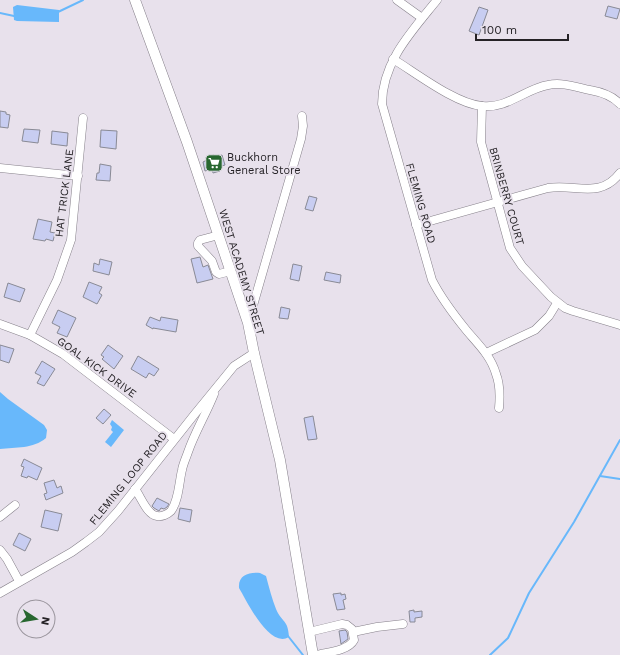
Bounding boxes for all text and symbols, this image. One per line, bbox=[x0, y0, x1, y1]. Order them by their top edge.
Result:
scale bar bbox=[476, 16, 568, 42]
text: 100 m bbox=[482, 23, 517, 37]
street label: BRINBERRY COURT bbox=[486, 146, 527, 247]
street label: HAT TRICK LANE bbox=[53, 148, 76, 238]
place label: Buckhorn General Store bbox=[227, 151, 301, 177]
supermarket icon: Buckhorn General Store bbox=[204, 153, 224, 173]
street label: FLEMING ROAD bbox=[403, 161, 438, 245]
street label: WEST ACADEMY STREET bbox=[216, 208, 267, 337]
street label: GOAL KICK DRIVE bbox=[55, 334, 139, 401]
street label: FLEMING LOOP ROAD bbox=[87, 429, 170, 528]
north arrow bbox=[16, 599, 56, 639]
text: N bbox=[38, 616, 52, 626]

